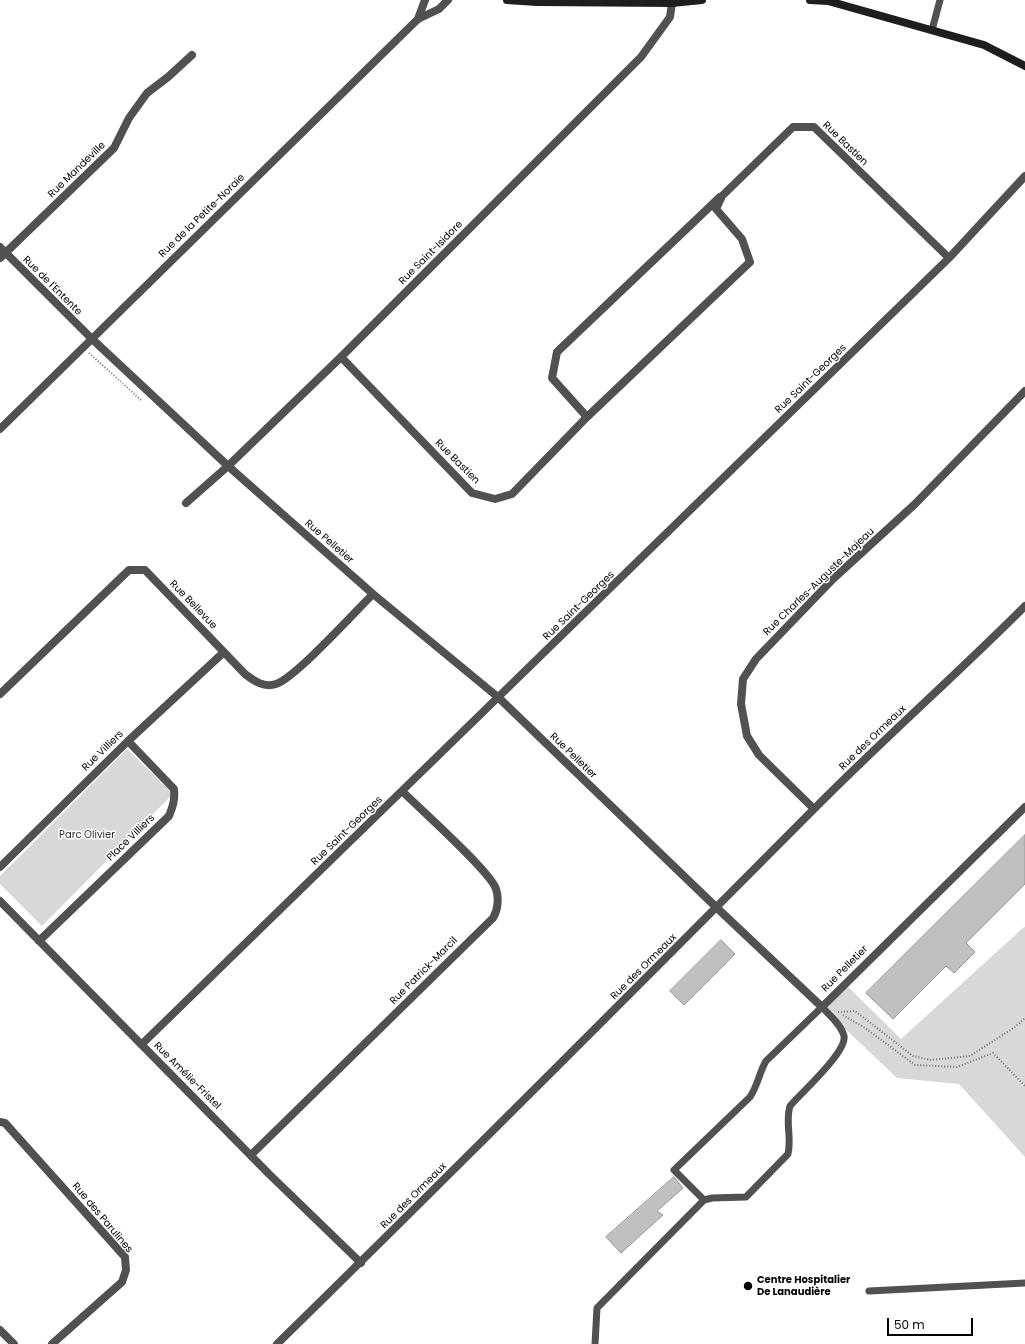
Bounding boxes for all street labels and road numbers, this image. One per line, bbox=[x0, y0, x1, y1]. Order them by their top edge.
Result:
street label: Rue Bastien bbox=[820, 119, 870, 169]
street label: Rue Mandeville bbox=[46, 140, 108, 200]
street label: Rue de la Petite-Noraie bbox=[157, 172, 247, 260]
street label: Rue Saint-Isidore bbox=[397, 219, 465, 287]
street label: Rue de l'Entente bbox=[20, 254, 84, 318]
street label: Rue Saint-Georges bbox=[773, 342, 849, 416]
street label: Rue Bastien bbox=[432, 437, 482, 487]
street label: Rue Pelletier bbox=[302, 518, 356, 566]
street label: Rue Charles-Auguste-Majeau bbox=[761, 526, 877, 638]
street label: Rue Saint-Georges bbox=[541, 569, 617, 643]
street label: Rue Bellevue bbox=[167, 578, 219, 632]
street label: Rue des Ormeaux bbox=[837, 703, 909, 773]
street label: Rue Villiers bbox=[80, 728, 126, 774]
street label: Rue Pelletier bbox=[547, 731, 599, 781]
street label: Rue Saint-Georges bbox=[309, 794, 385, 868]
street label: Place Villiers bbox=[105, 812, 157, 864]
street label: Rue des Ormeaux bbox=[609, 932, 679, 1002]
street label: Rue Patrick-Marcil bbox=[388, 935, 460, 1007]
street label: Rue Pelletier bbox=[819, 943, 871, 995]
street label: Rue Amélie-Fristel bbox=[151, 1040, 223, 1112]
street label: Rue des Ormeaux bbox=[379, 1161, 449, 1231]
street label: Rue des Parulines bbox=[69, 1181, 135, 1255]

